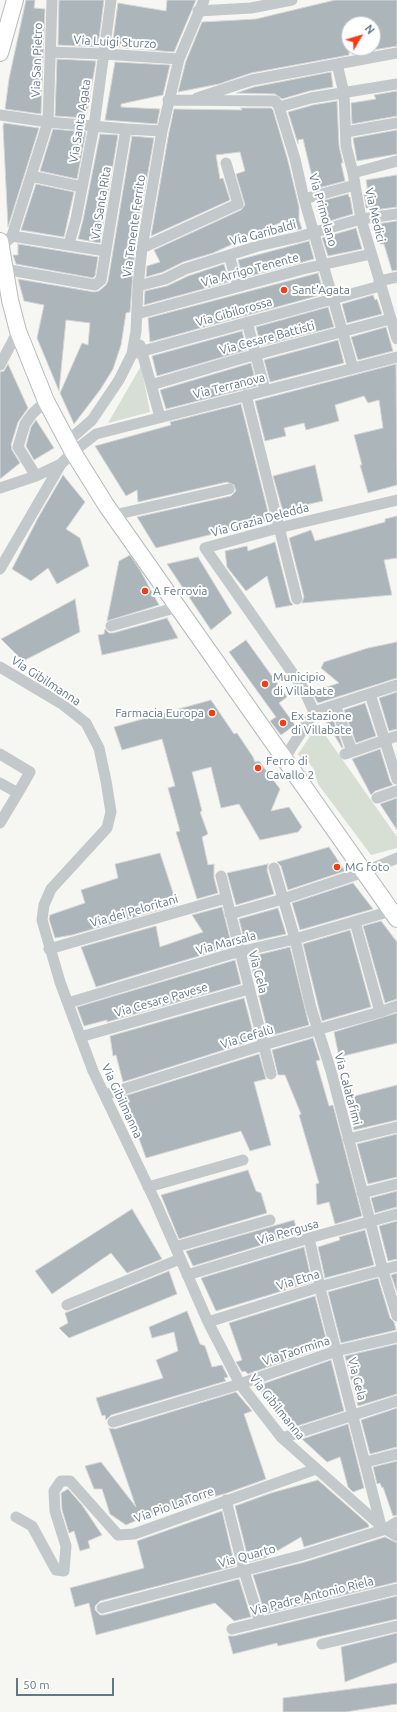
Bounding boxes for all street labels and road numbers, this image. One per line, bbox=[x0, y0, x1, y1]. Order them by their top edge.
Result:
street label: Via San Pietro bbox=[28, 22, 46, 98]
street label: Via Luigi Sturzo bbox=[73, 33, 157, 51]
street label: Via Santa Agata bbox=[66, 78, 94, 164]
street label: Via Santa Rita bbox=[88, 165, 114, 241]
street label: Via Primolano bbox=[306, 172, 340, 248]
street label: Via Tenente Ferrito bbox=[120, 174, 148, 278]
street label: Via Medici bbox=[362, 186, 388, 244]
street label: Via Garibaldi bbox=[228, 217, 298, 249]
street label: Via Arrigo Tenente bbox=[200, 250, 300, 290]
street label: Via Gibilorossa bbox=[194, 294, 274, 330]
street label: Via Cesare Battisti bbox=[218, 318, 316, 358]
street label: Via Terranova bbox=[192, 370, 266, 402]
street label: Via Grazia Deledda bbox=[209, 500, 311, 540]
street label: Via Gibilmanna bbox=[8, 653, 84, 709]
street label: Via dei Peloritani bbox=[88, 892, 180, 930]
street label: Via Marsala bbox=[194, 928, 258, 958]
street label: Via Gela bbox=[245, 949, 271, 995]
street label: Via Cesare Pavese bbox=[113, 980, 209, 1020]
street label: Via Cefalù bbox=[219, 1022, 275, 1052]
street label: Via Calatafimi bbox=[331, 1051, 365, 1127]
street label: Via Gibilmanna bbox=[99, 1062, 145, 1140]
street label: Via Pergusa bbox=[256, 1216, 320, 1248]
street label: Via Etna bbox=[275, 1267, 321, 1293]
street label: Via Taormina bbox=[260, 1333, 332, 1369]
street label: Via Gela bbox=[345, 1356, 369, 1402]
street label: Via Gibilmanna bbox=[246, 1371, 308, 1443]
street label: Via Pio La Torre bbox=[132, 1484, 216, 1526]
street label: Via Quarto bbox=[217, 1541, 277, 1571]
street label: Via Padre Antonio Riela bbox=[249, 1574, 375, 1618]

